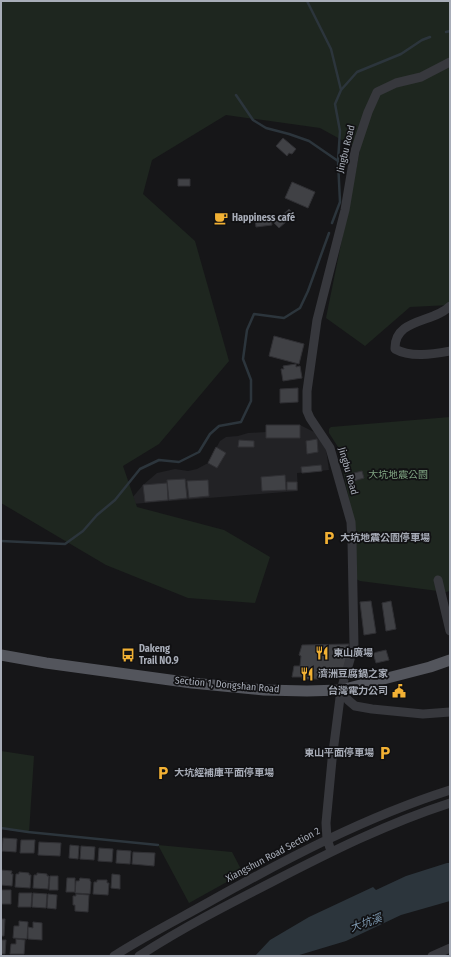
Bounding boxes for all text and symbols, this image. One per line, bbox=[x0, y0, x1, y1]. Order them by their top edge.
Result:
street label: Jingbu Road bbox=[334, 124, 358, 174]
cafe icon: Happiness café bbox=[213, 210, 229, 226]
place label: Happiness café bbox=[232, 211, 295, 224]
street label: Jingbu Road bbox=[335, 446, 361, 496]
park label: 大坑地震公園 bbox=[368, 469, 428, 481]
parking icon: 大坑地震公園停車場 bbox=[321, 530, 337, 546]
place label: 大坑地震公園停車場 bbox=[340, 532, 430, 544]
place label: Dakeng Trail NO.9 bbox=[139, 643, 179, 667]
restaurant icon: 東山廣場 bbox=[314, 645, 330, 661]
bus stop icon: Dakeng Trail NO.9 bbox=[120, 647, 136, 663]
place label: 東山廣場 bbox=[333, 647, 373, 659]
restaurant icon: 濟洲豆腐鍋之家 bbox=[299, 666, 315, 682]
place label: 濟洲豆腐鍋之家 bbox=[318, 668, 388, 680]
street label: Section 1, Dongshan Road bbox=[174, 674, 280, 696]
public building icon: 台灣電力公司 bbox=[391, 683, 407, 699]
place label: 台灣電力公司 bbox=[328, 685, 388, 697]
parking icon: 東山平面停車場 bbox=[377, 745, 393, 761]
place label: 東山平面停車場 bbox=[304, 747, 374, 759]
parking icon: 大坑經補庫平面停車場 bbox=[155, 765, 171, 781]
place label: 大坑經補庫平面停車場 bbox=[174, 767, 274, 779]
street label: Xiangshun Road Section 2 bbox=[224, 825, 323, 885]
water label: 大坑溪 bbox=[348, 911, 386, 935]

